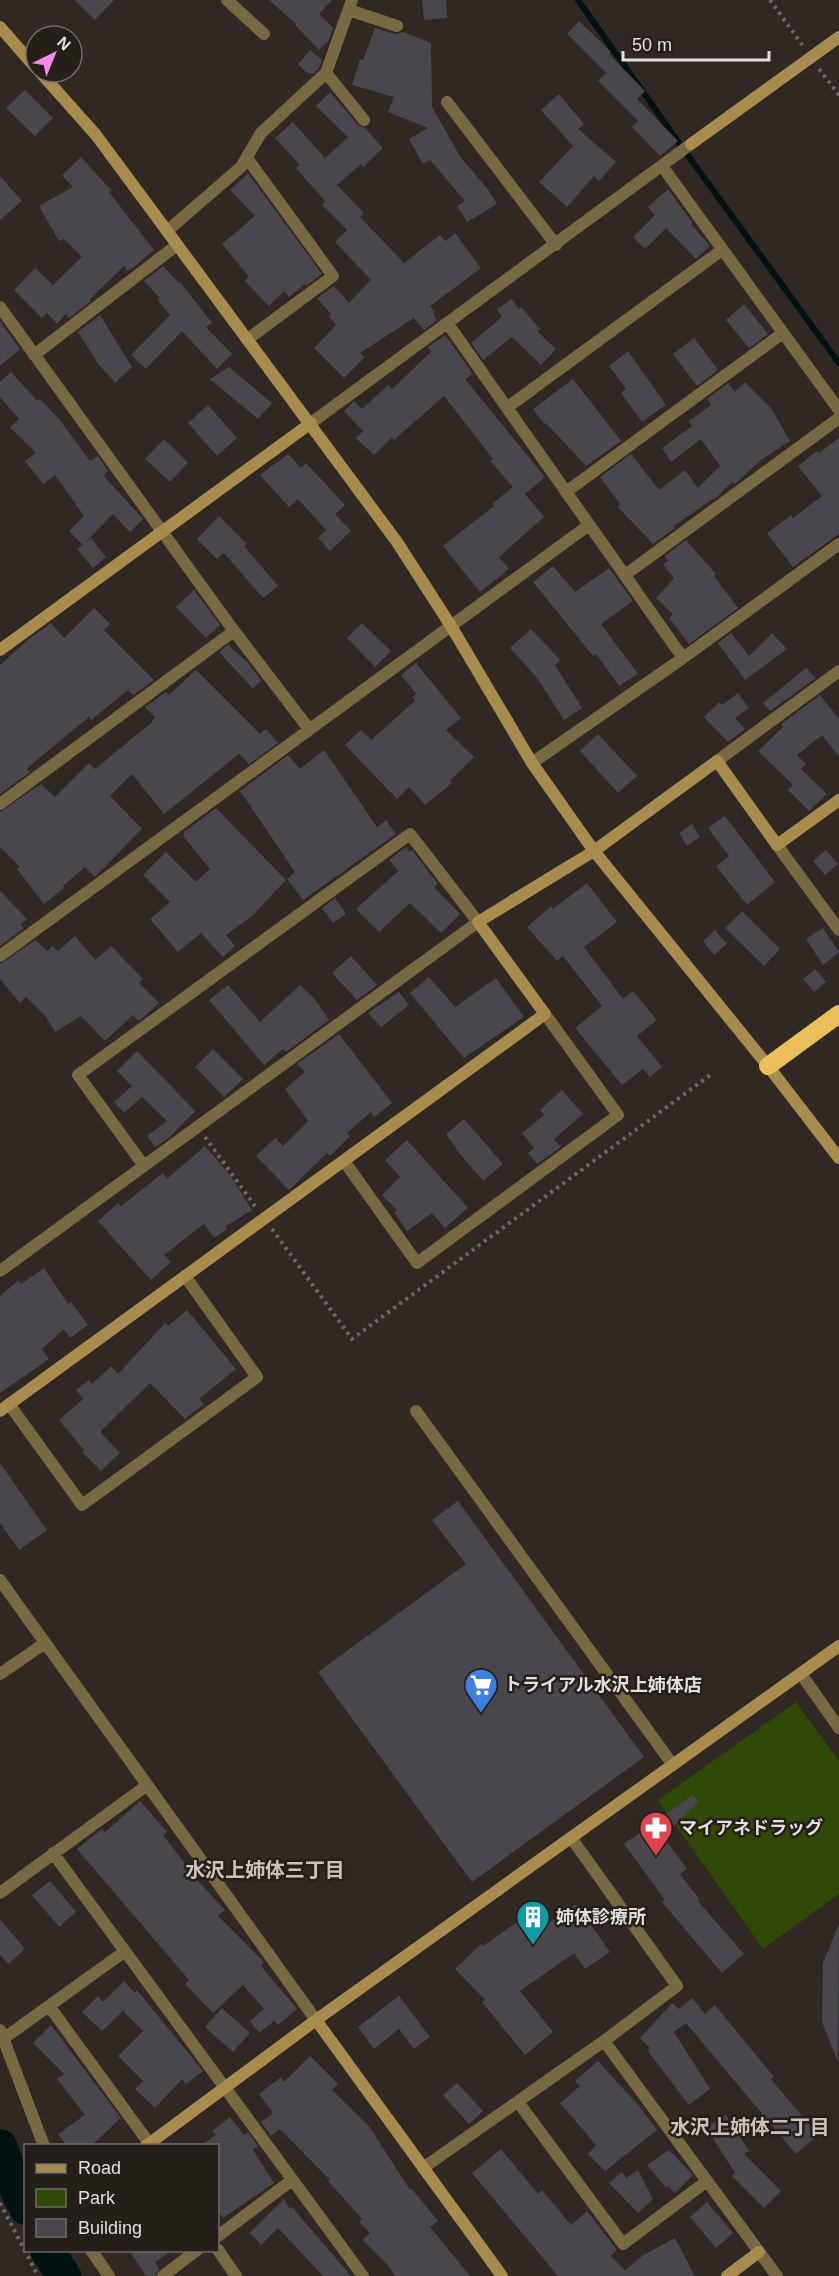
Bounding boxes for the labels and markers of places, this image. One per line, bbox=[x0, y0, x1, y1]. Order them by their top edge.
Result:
supermarket icon: トライアル水沢上姉体店 bbox=[463, 1667, 499, 1714]
place label: トライアル水沢上姉体店 bbox=[504, 1675, 702, 1695]
pharmacy icon: マイアネドラッグ bbox=[638, 1810, 674, 1857]
place label: マイアネドラッグ bbox=[679, 1818, 823, 1838]
building icon: 姉体診療所 bbox=[515, 1899, 551, 1946]
place label: 姉体診療所 bbox=[556, 1907, 646, 1927]

